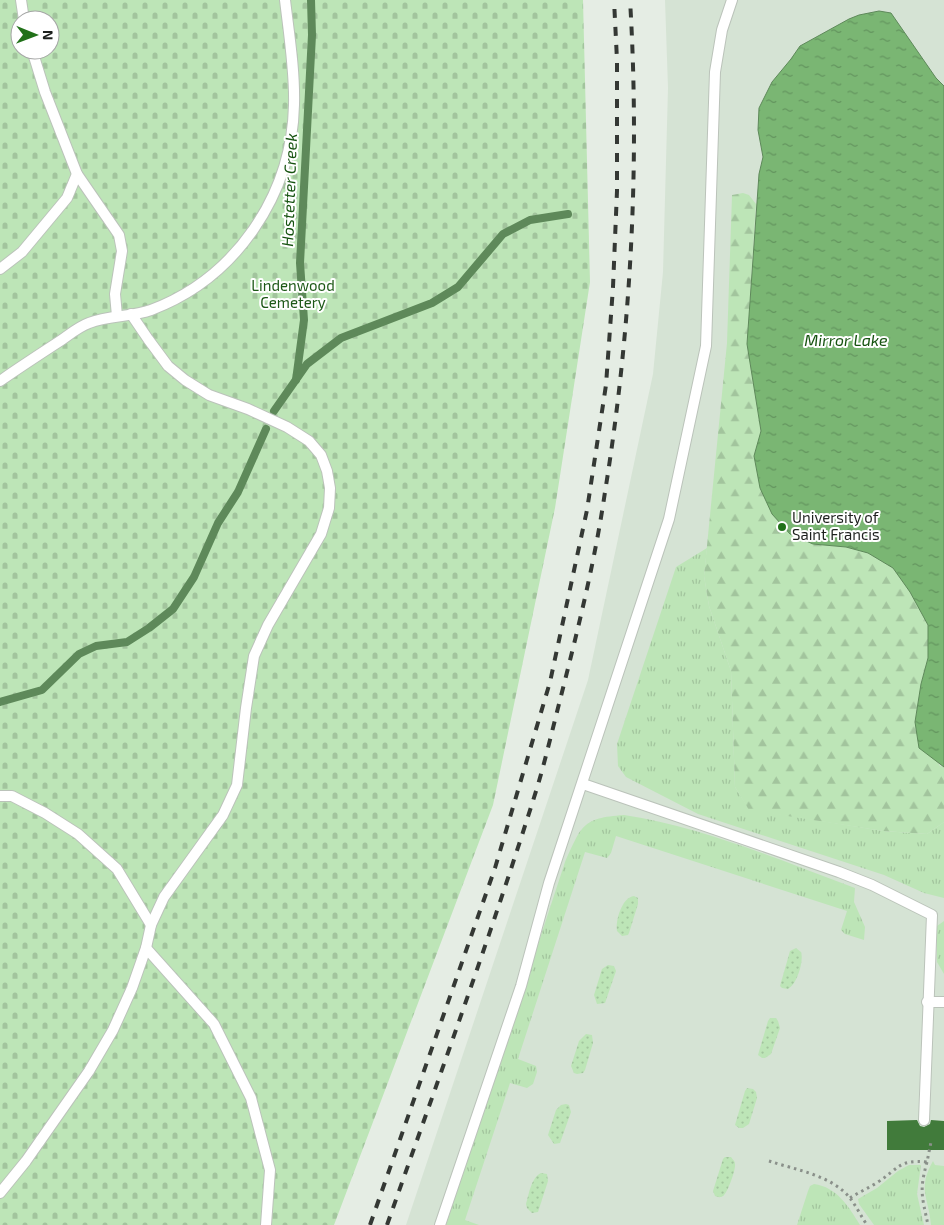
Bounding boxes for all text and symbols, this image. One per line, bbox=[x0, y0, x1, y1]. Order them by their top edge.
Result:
north arrow bbox=[10, 10, 60, 60]
text: N bbox=[40, 30, 57, 40]
water label: Hostetter Creek bbox=[277, 133, 300, 247]
park label: Lindenwood Cemetery bbox=[251, 276, 335, 311]
water label: Mirror Lake bbox=[804, 330, 888, 349]
place label: University of Saint Francis bbox=[792, 508, 880, 543]
marker: University of Saint Francis bbox=[776, 521, 788, 533]

